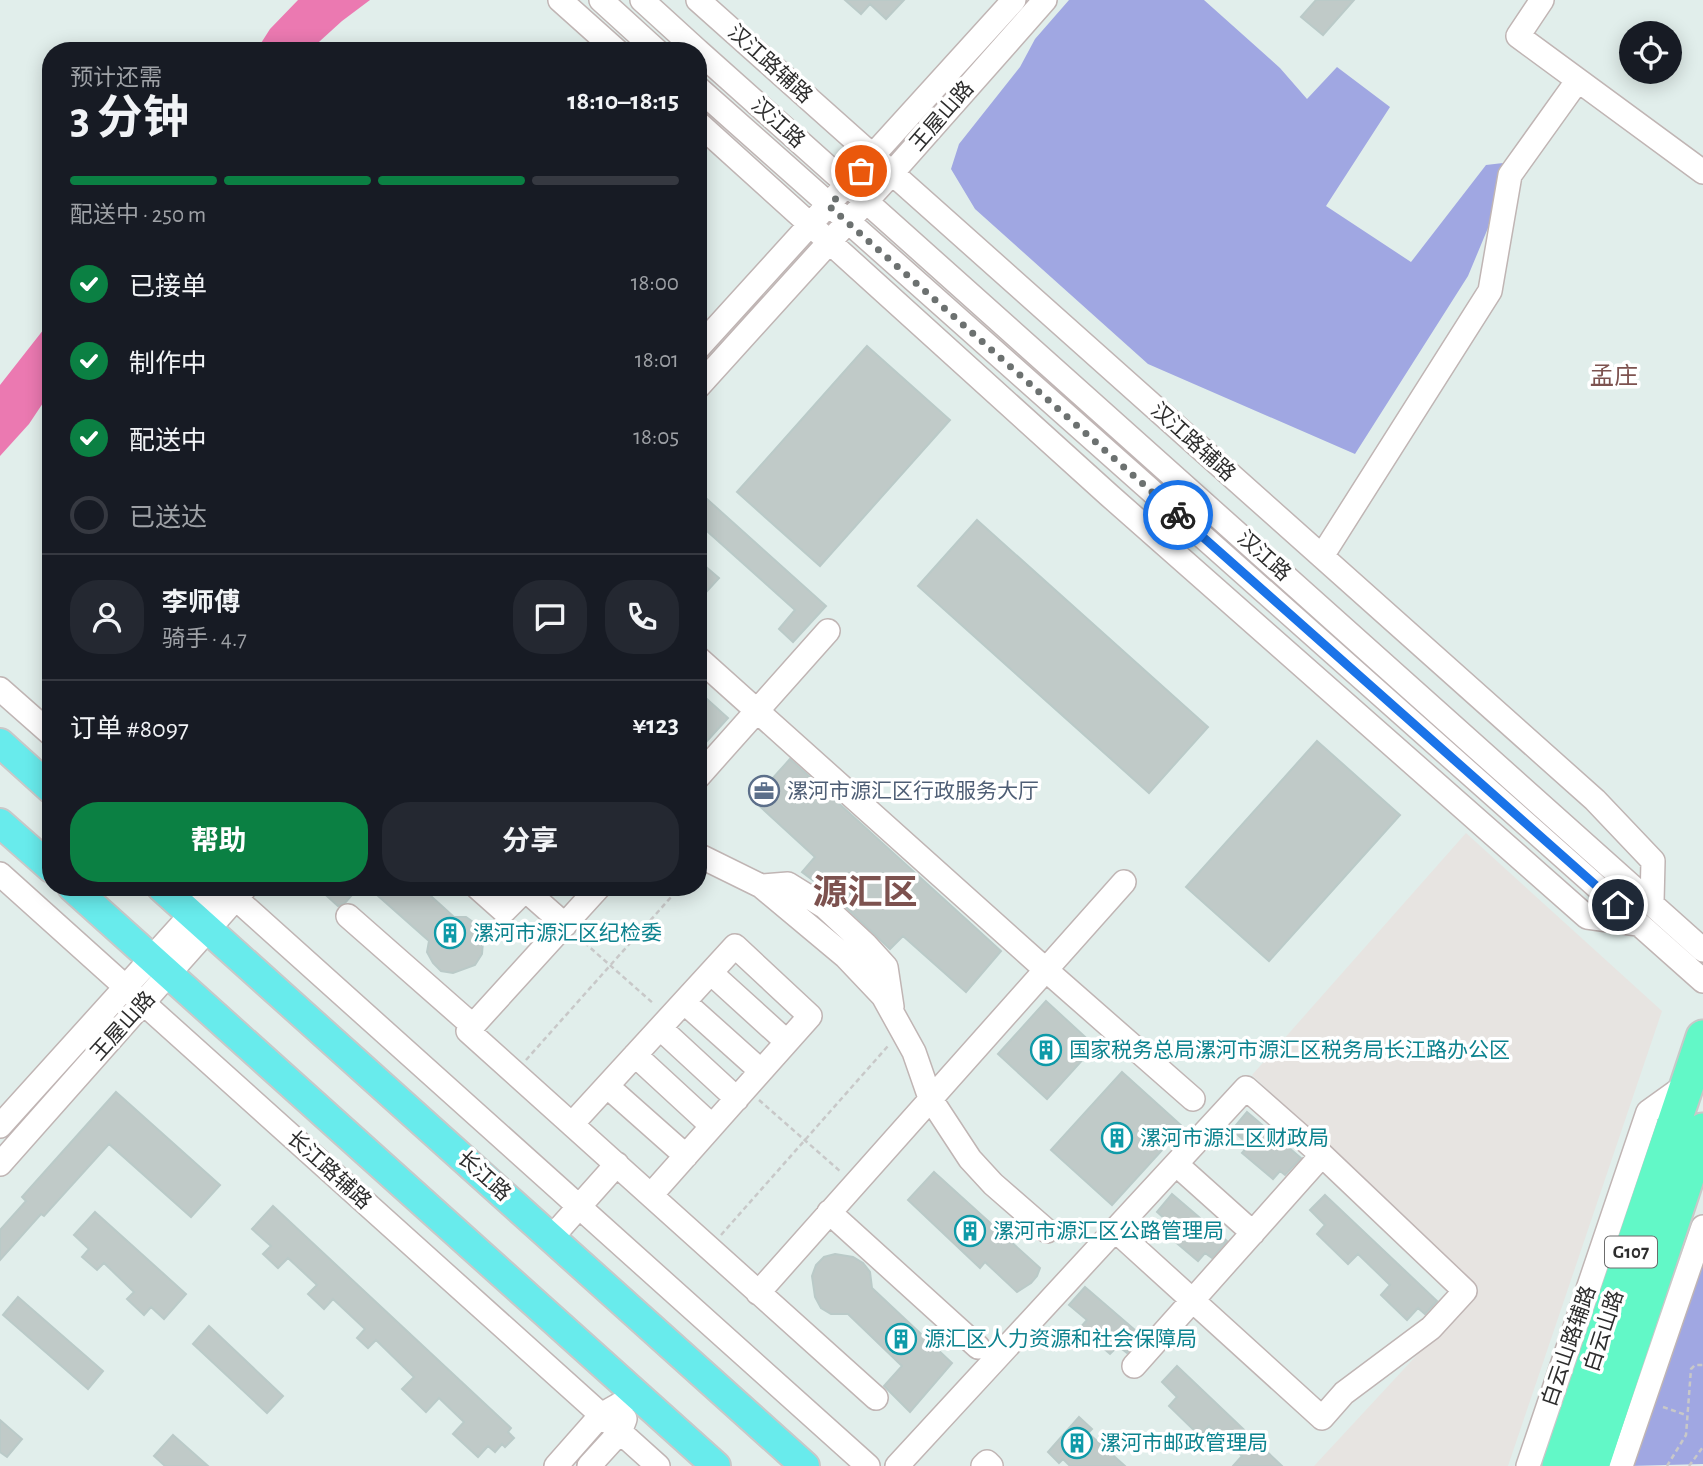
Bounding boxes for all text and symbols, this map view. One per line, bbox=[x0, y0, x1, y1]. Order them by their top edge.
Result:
street label: 汉江路辅路 bbox=[724, 20, 817, 107]
map controls bbox=[1619, 21, 1682, 84]
button: locate bbox=[1619, 21, 1682, 84]
text: 预计还需 bbox=[70, 67, 162, 90]
street label: 王屋山路 bbox=[906, 77, 977, 155]
text: 18:10–18:15 bbox=[567, 88, 679, 114]
street label: 汉江路 bbox=[748, 93, 809, 152]
text: 3 分钟 bbox=[70, 96, 189, 142]
pin bbox=[831, 141, 891, 201]
icon: bag bbox=[842, 152, 880, 190]
text: 配送中 · 250 m bbox=[70, 204, 206, 227]
icon: check bbox=[70, 265, 108, 303]
text: 18:00 bbox=[631, 272, 679, 295]
text: 已接单 bbox=[129, 274, 207, 300]
icon: check bbox=[70, 342, 108, 380]
text: 18:01 bbox=[635, 349, 679, 372]
text: 制作中 bbox=[129, 351, 207, 377]
district label: 孟庄 bbox=[1590, 363, 1638, 389]
street label: 汉江路辅路 bbox=[1147, 398, 1240, 485]
icon: check bbox=[70, 419, 108, 457]
text: 18:05 bbox=[633, 426, 679, 449]
text: 配送中 bbox=[129, 428, 207, 454]
courier bbox=[1143, 480, 1213, 550]
icon: bike bbox=[1159, 496, 1197, 534]
text: 已送达 bbox=[129, 505, 207, 531]
street label: 汉江路 bbox=[1234, 526, 1295, 585]
button: person bbox=[70, 580, 144, 654]
button: chat bbox=[513, 580, 587, 654]
button: phone bbox=[605, 580, 679, 654]
text: 李师傅 bbox=[162, 590, 240, 616]
text: 骑手 · 4.7 bbox=[162, 628, 247, 651]
text: ¥123 bbox=[633, 712, 679, 738]
text: 订单 #8097 bbox=[70, 716, 189, 742]
office icon: 漯河市源汇区行政服务大厅 bbox=[747, 774, 781, 808]
place label: 漯河市源汇区行政服务大厅 bbox=[787, 780, 1039, 802]
button: 帮助 bbox=[70, 802, 368, 882]
button: 分享 bbox=[382, 802, 679, 882]
district label: 源汇区 bbox=[812, 874, 918, 911]
pin bbox=[1588, 875, 1648, 935]
icon: home bbox=[1599, 886, 1637, 924]
building icon: 漯河市源汇区纪检委 bbox=[433, 916, 467, 950]
place label: 漯河市源汇区纪检委 bbox=[473, 922, 662, 944]
street label: 王屋山路 bbox=[86, 987, 159, 1064]
building icon: 国家税务总局漯河市源汇区税务局长江路办公区 bbox=[1029, 1033, 1063, 1067]
place label: 国家税务总局漯河市源汇区税务局长江路办公区 bbox=[1069, 1039, 1510, 1061]
building icon: 漯河市源汇区财政局 bbox=[1100, 1121, 1134, 1155]
street label: 长江路辅路 bbox=[283, 1126, 376, 1213]
place label: 漯河市源汇区财政局 bbox=[1140, 1127, 1329, 1149]
street label: 长江路 bbox=[454, 1146, 515, 1205]
building icon: 漯河市源汇区公路管理局 bbox=[953, 1214, 987, 1248]
place label: 漯河市源汇区公路管理局 bbox=[993, 1220, 1224, 1242]
road number: G107 bbox=[1605, 1236, 1657, 1268]
street label: 白云山路辅路 bbox=[1538, 1283, 1599, 1409]
street label: 白云山路 bbox=[1580, 1288, 1627, 1374]
building icon: 源汇区人力资源和社会保障局 bbox=[884, 1322, 918, 1356]
place label: 源汇区人力资源和社会保障局 bbox=[924, 1328, 1197, 1350]
building icon: 漯河市邮政管理局 bbox=[1060, 1426, 1094, 1460]
place label: 漯河市邮政管理局 bbox=[1100, 1432, 1268, 1454]

